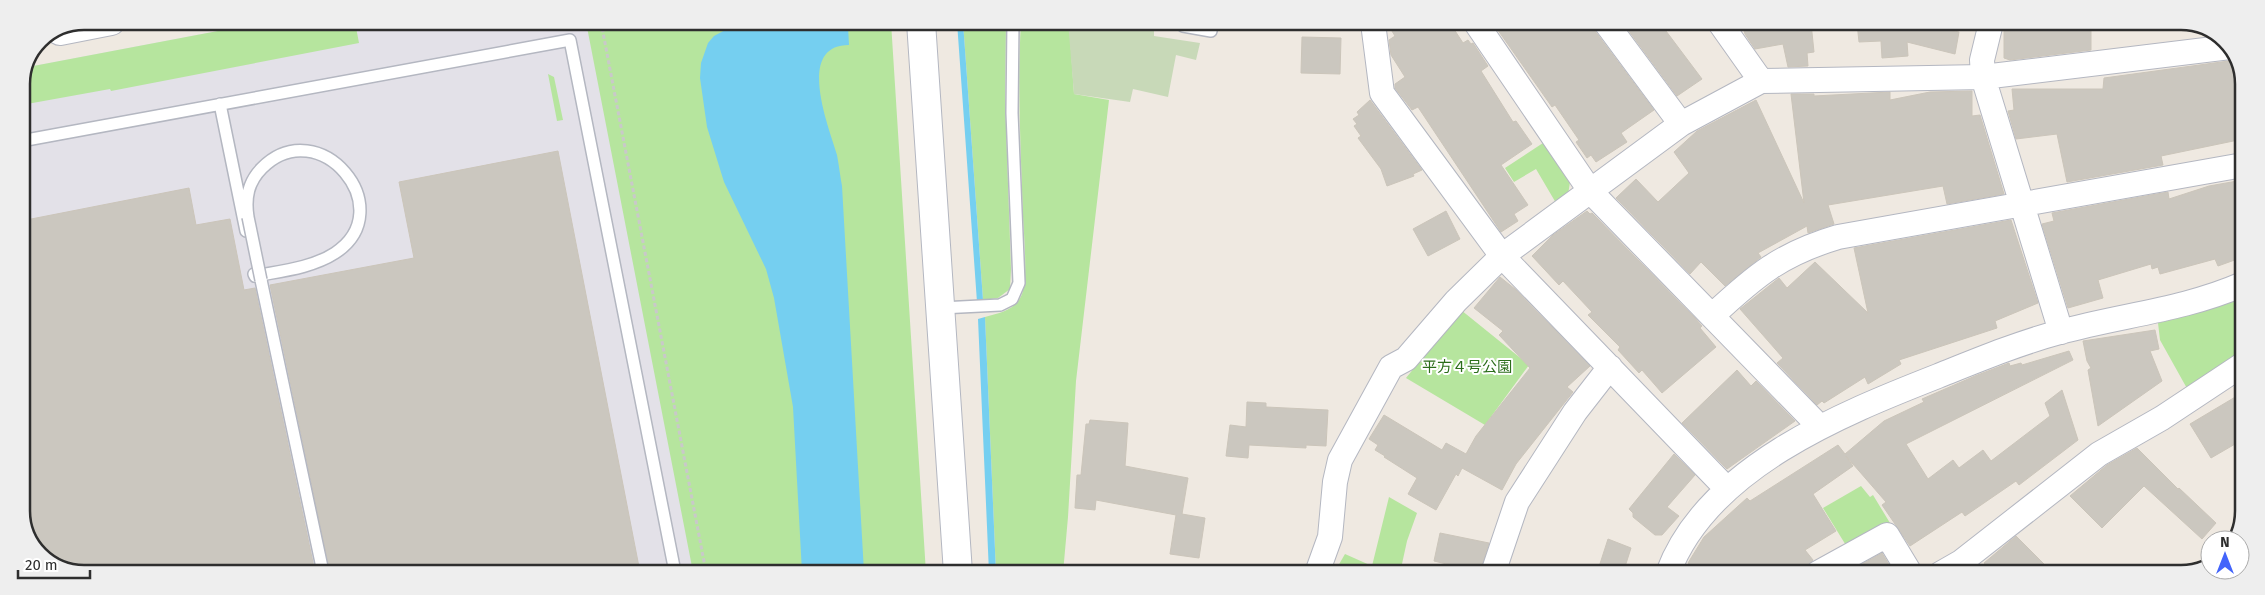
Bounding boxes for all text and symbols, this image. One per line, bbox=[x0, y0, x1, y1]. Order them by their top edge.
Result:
park label: 平方４号公園 bbox=[1422, 358, 1512, 376]
north arrow bbox=[2200, 530, 2250, 580]
text: N bbox=[2220, 534, 2230, 551]
scale bar bbox=[18, 548, 90, 580]
text: 20 m bbox=[25, 556, 58, 574]

